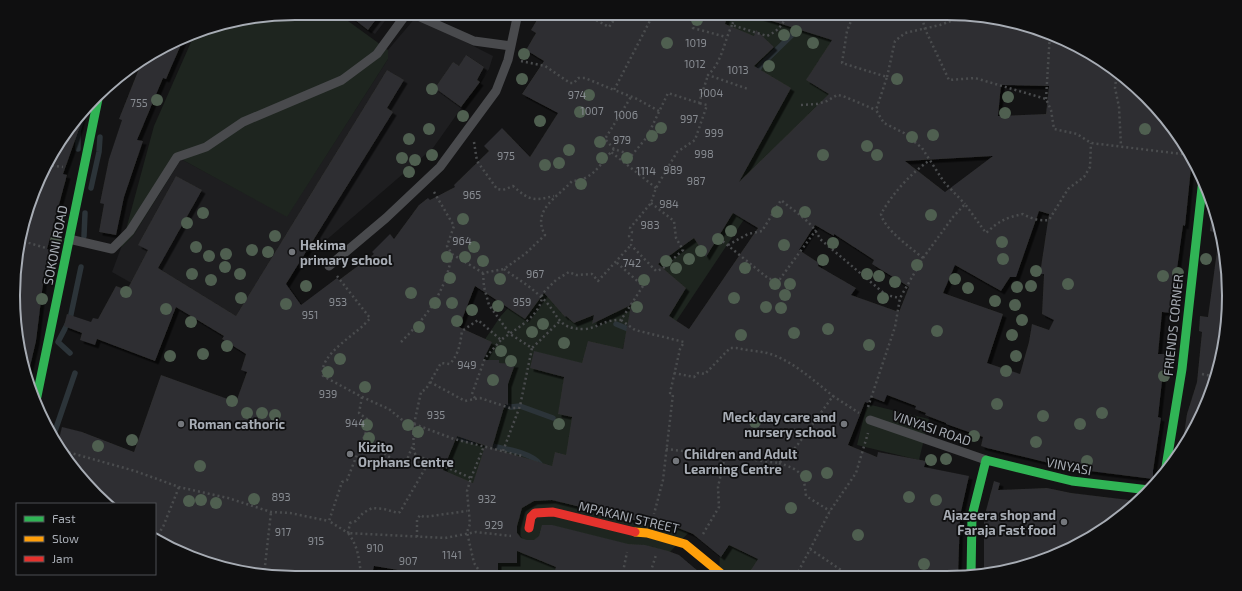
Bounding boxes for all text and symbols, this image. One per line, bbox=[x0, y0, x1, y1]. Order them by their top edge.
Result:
house number: 1019 bbox=[685, 36, 707, 49]
house number: 1012 bbox=[684, 57, 706, 70]
house number: 1013 bbox=[727, 63, 749, 76]
house number: 1004 bbox=[699, 86, 723, 99]
house number: 974 bbox=[568, 88, 587, 101]
house number: 755 bbox=[130, 96, 148, 109]
house number: 1007 bbox=[580, 104, 604, 117]
house number: 1006 bbox=[614, 108, 638, 121]
house number: 997 bbox=[680, 112, 698, 125]
house number: 999 bbox=[705, 126, 723, 139]
house number: 979 bbox=[613, 133, 631, 146]
house number: 998 bbox=[694, 147, 714, 160]
house number: 975 bbox=[497, 149, 515, 162]
house number: 989 bbox=[663, 163, 683, 176]
house number: 1114 bbox=[636, 164, 656, 177]
house number: 987 bbox=[687, 174, 706, 187]
house number: 965 bbox=[463, 188, 481, 201]
house number: 984 bbox=[659, 197, 679, 210]
street label: SOKONI ROAD bbox=[39, 204, 71, 286]
house number: 983 bbox=[640, 218, 660, 231]
house number: 964 bbox=[452, 234, 472, 247]
place label: Hekima primary school bbox=[300, 237, 393, 268]
marker: Hekima primary school bbox=[287, 247, 297, 257]
house number: 742 bbox=[623, 256, 641, 269]
house number: 967 bbox=[526, 267, 544, 280]
street label: FRIENDS CORNER bbox=[1160, 273, 1186, 377]
house number: 953 bbox=[329, 295, 347, 308]
house number: 959 bbox=[513, 295, 531, 308]
house number: 951 bbox=[302, 308, 318, 321]
house number: 949 bbox=[457, 358, 477, 371]
house number: 939 bbox=[319, 387, 337, 400]
street label: VINYASI ROAD bbox=[891, 407, 973, 449]
house number: 935 bbox=[427, 408, 445, 421]
place label: Meck day care and nursery school bbox=[723, 409, 837, 440]
place label: Roman cathoric bbox=[189, 416, 285, 432]
house number: 944 bbox=[345, 416, 365, 429]
marker: Roman cathoric bbox=[176, 419, 186, 429]
marker: Meck day care and nursery school bbox=[839, 419, 849, 429]
place label: Kizito Orphans Centre bbox=[358, 439, 454, 470]
place label: Children and Adult Learning Centre bbox=[684, 446, 798, 477]
marker: Kizito Orphans Centre bbox=[345, 449, 355, 459]
street label: VINYASI bbox=[1045, 454, 1093, 478]
marker: Children and Adult Learning Centre bbox=[671, 456, 681, 466]
house number: 893 bbox=[271, 490, 291, 503]
house number: 932 bbox=[478, 492, 496, 505]
street label: MPAKANI STREET bbox=[577, 498, 681, 536]
legend bbox=[16, 503, 156, 575]
place label: Ajazeera shop and Faraja Fast food bbox=[943, 507, 1056, 538]
text: Fast bbox=[52, 511, 76, 525]
marker: Ajazeera shop and Faraja Fast food bbox=[1059, 517, 1069, 527]
house number: 929 bbox=[485, 518, 503, 531]
house number: 917 bbox=[275, 525, 292, 538]
text: Slow bbox=[52, 531, 79, 545]
house number: 915 bbox=[308, 534, 324, 547]
house number: 910 bbox=[366, 541, 384, 554]
house number: 1141 bbox=[442, 548, 462, 561]
text: Jam bbox=[52, 551, 73, 565]
house number: 907 bbox=[399, 554, 418, 567]

